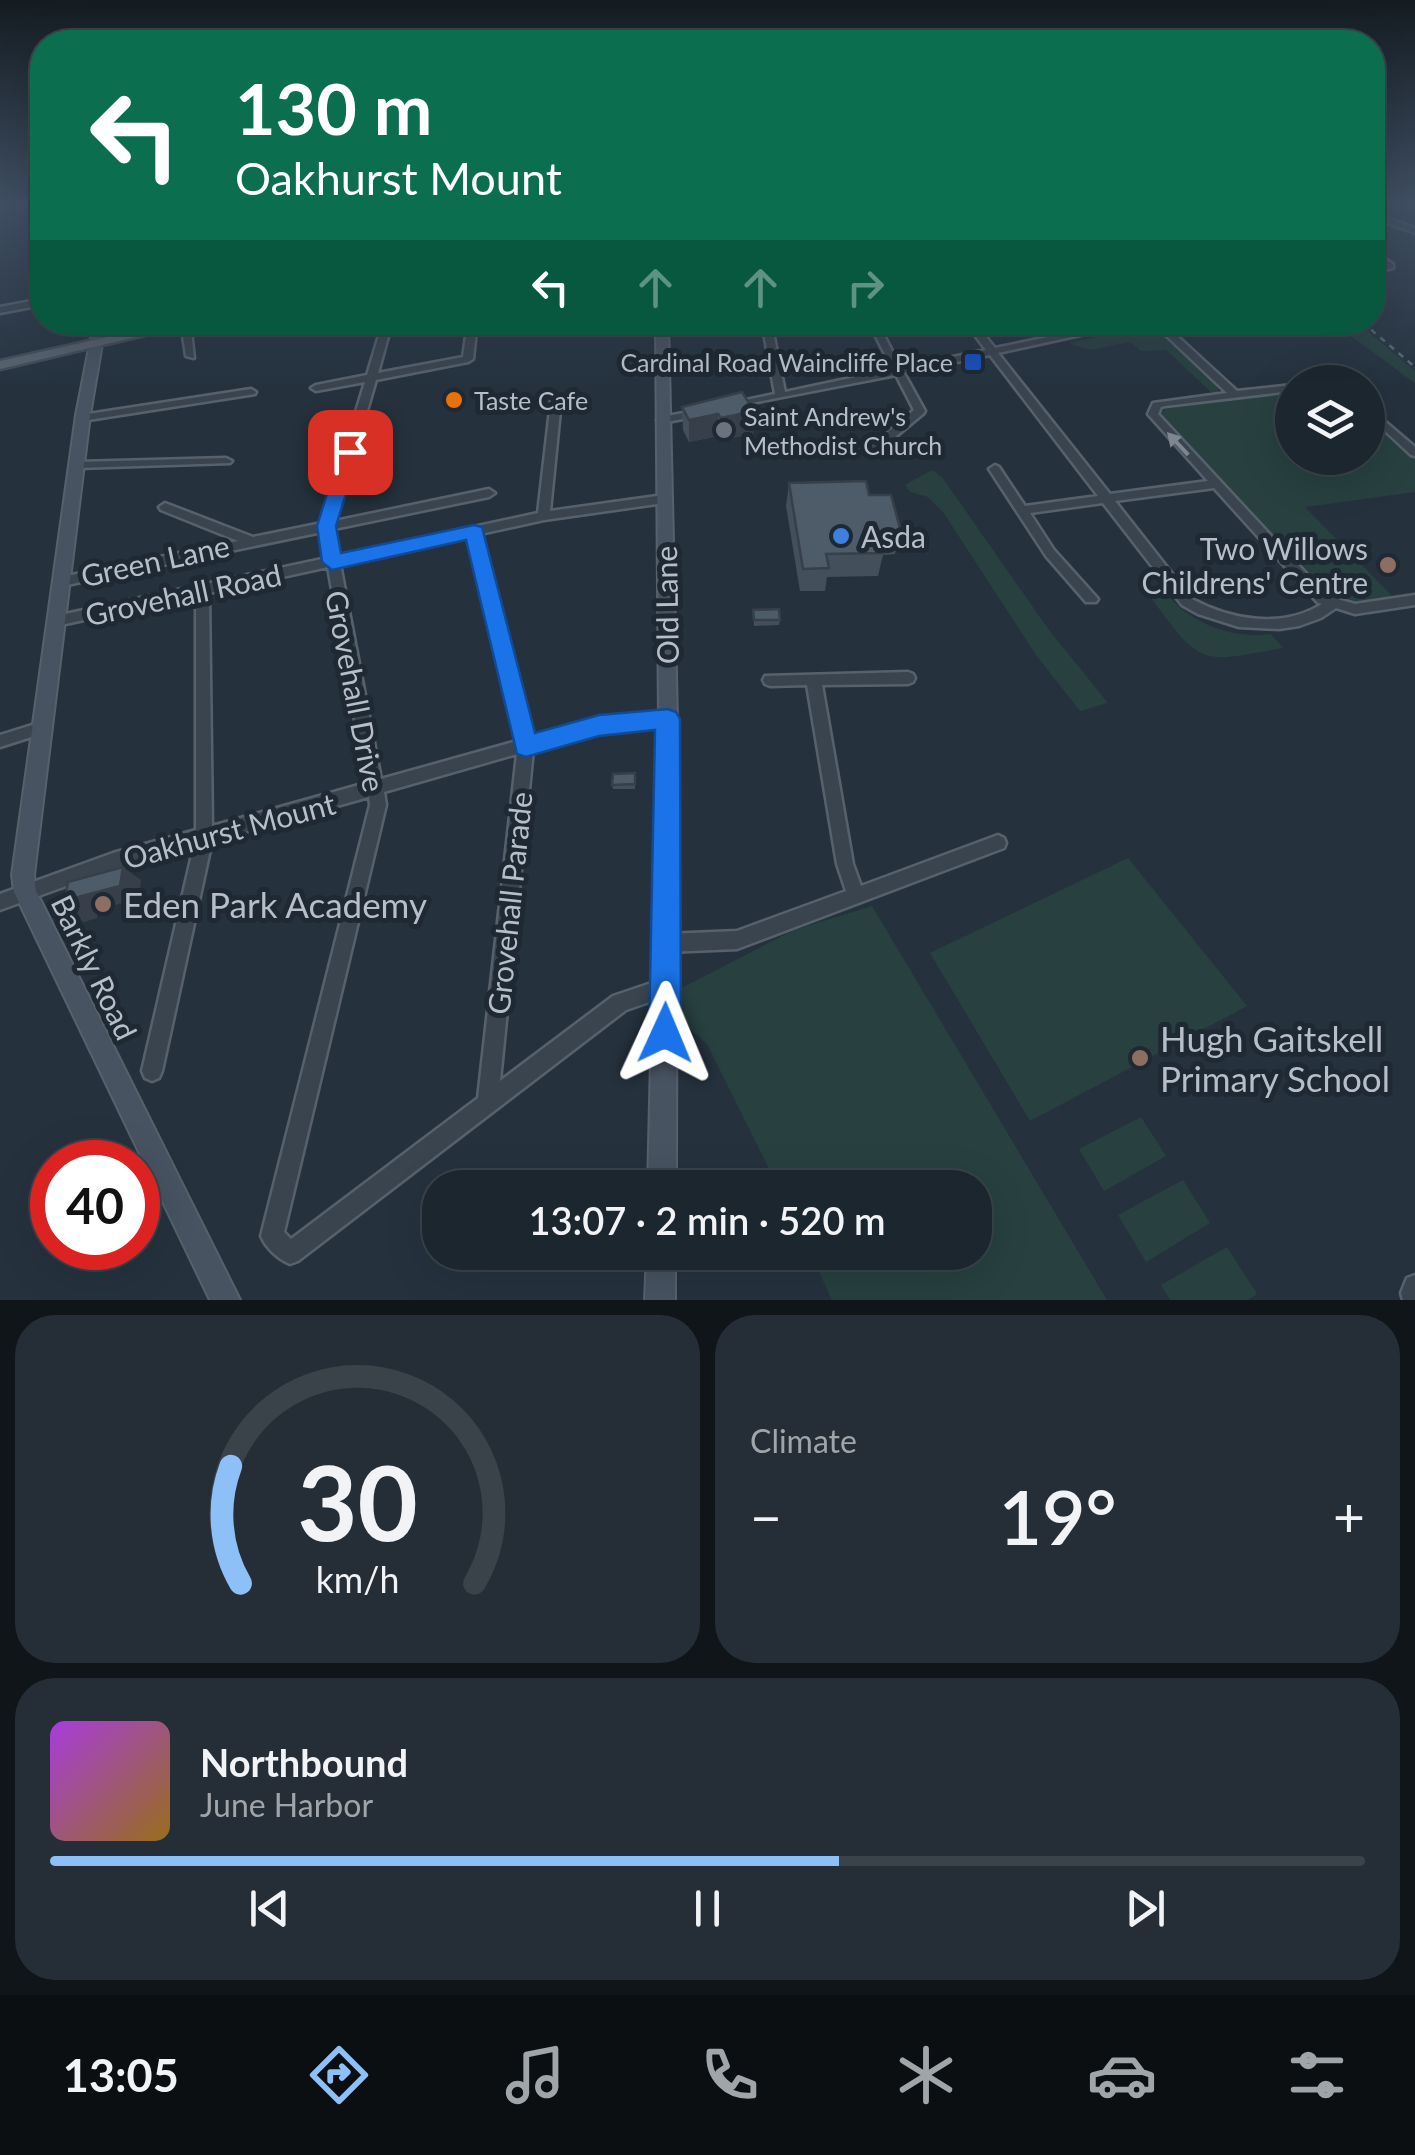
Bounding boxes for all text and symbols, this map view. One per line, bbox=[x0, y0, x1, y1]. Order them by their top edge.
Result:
text: 130 m bbox=[235, 66, 432, 150]
icon: left bbox=[70, 70, 200, 200]
text: Oakhurst Mount bbox=[235, 151, 562, 205]
icon: left bbox=[523, 260, 578, 315]
icon: ahead bbox=[628, 260, 683, 315]
icon: ahead bbox=[733, 260, 788, 315]
icon: right bbox=[838, 260, 893, 315]
place label: Cardinal Road Waincliffe Place bbox=[620, 347, 953, 377]
marker: Cardinal Road Waincliffe Place bbox=[962, 351, 984, 373]
map controls bbox=[1275, 365, 1385, 475]
button: layers bbox=[1275, 365, 1385, 475]
place label: Taste Cafe bbox=[474, 385, 588, 415]
marker: Taste Cafe bbox=[443, 389, 465, 411]
place label: Saint Andrew's Methodist Church bbox=[744, 401, 942, 460]
pin bbox=[308, 410, 393, 495]
marker: Saint Andrew's Methodist Church bbox=[713, 419, 735, 441]
icon: arrive bbox=[323, 425, 378, 480]
one-way arrow bbox=[1167, 432, 1190, 456]
place label: Asda bbox=[861, 518, 926, 554]
marker: Asda bbox=[830, 525, 852, 547]
street label: Green Lane bbox=[77, 527, 233, 593]
place label: Two Willows Childrens' Centre bbox=[1141, 530, 1368, 600]
street label: Old Lane bbox=[647, 546, 685, 664]
marker: Two Willows Childrens' Centre bbox=[1377, 554, 1399, 576]
street label: Grovehall Road bbox=[82, 556, 284, 632]
street label: Grovehall Drive bbox=[319, 587, 393, 795]
street label: Oakhurst Mount bbox=[119, 784, 339, 876]
street label: Grovehall Parade bbox=[479, 790, 539, 1016]
place label: Eden Park Academy bbox=[123, 883, 427, 925]
street label: Barkly Road bbox=[45, 889, 145, 1045]
marker: Eden Park Academy bbox=[92, 893, 114, 915]
position arrow bbox=[613, 981, 717, 1085]
place label: Hugh Gaitskell Primary School bbox=[1160, 1017, 1390, 1099]
marker: Hugh Gaitskell Primary School bbox=[1129, 1047, 1151, 1069]
speed limit sign: 40 bbox=[30, 1140, 160, 1270]
text: 13:07 · 2 min · 520 m bbox=[529, 1197, 885, 1243]
text: Climate bbox=[750, 1421, 857, 1460]
text: 30 bbox=[297, 1438, 418, 1563]
text: 19° bbox=[998, 1471, 1117, 1561]
text: − bbox=[750, 1483, 782, 1549]
text: + bbox=[1333, 1483, 1365, 1549]
text: km/h bbox=[316, 1558, 399, 1601]
text: Northbound bbox=[200, 1739, 408, 1785]
text: June Harbor bbox=[200, 1785, 373, 1824]
icon: previous bbox=[242, 1881, 297, 1936]
icon: pause bbox=[680, 1881, 735, 1936]
icon: next bbox=[1118, 1881, 1173, 1936]
icon: directions bbox=[304, 2040, 374, 2110]
icon: music bbox=[500, 2040, 570, 2110]
icon: phone bbox=[695, 2040, 765, 2110]
icon: climate bbox=[891, 2040, 961, 2110]
icon: car bbox=[1087, 2040, 1157, 2110]
icon: filters bbox=[1282, 2040, 1352, 2110]
text: 13:05 bbox=[63, 2048, 179, 2102]

